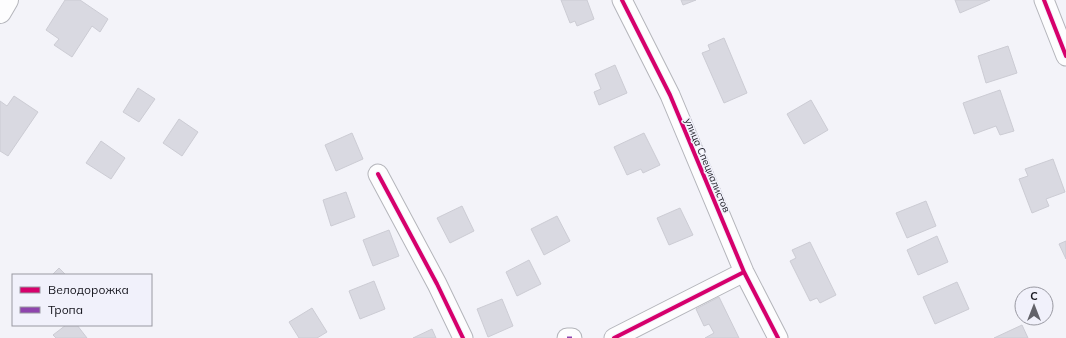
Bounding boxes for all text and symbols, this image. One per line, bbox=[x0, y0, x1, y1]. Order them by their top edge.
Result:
street label: улица Специалистов bbox=[682, 116, 733, 215]
legend bbox=[12, 274, 152, 326]
text: Велодорожка bbox=[48, 282, 129, 297]
north arrow bbox=[1014, 286, 1054, 326]
text: С bbox=[1030, 289, 1038, 303]
text: Тропа bbox=[48, 302, 83, 317]

